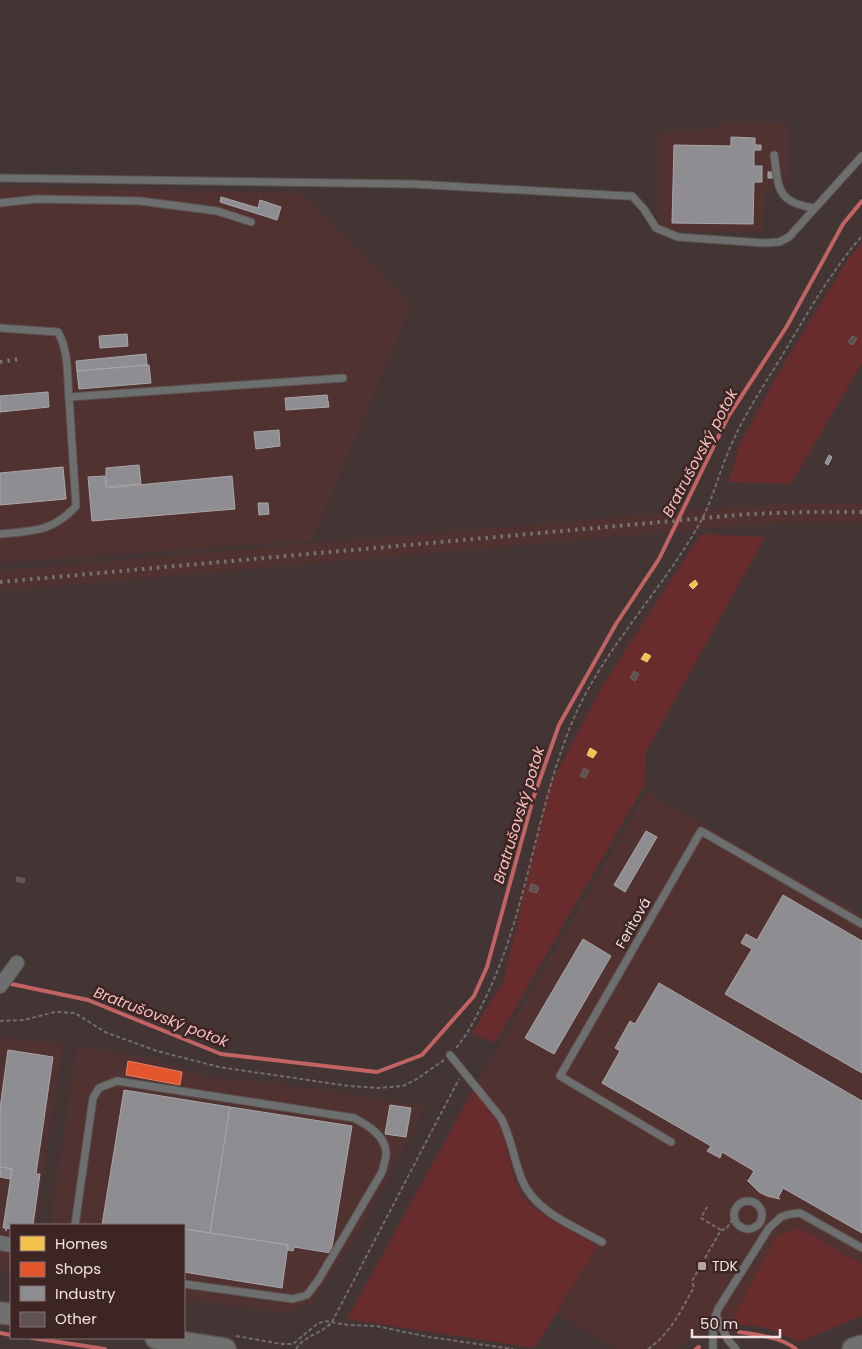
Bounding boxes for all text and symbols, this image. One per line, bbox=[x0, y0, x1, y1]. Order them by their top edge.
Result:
water label: Bratrušovský potok bbox=[657, 384, 743, 521]
water label: Bratrušovský potok bbox=[488, 742, 550, 886]
street label: Feritová bbox=[610, 894, 656, 952]
water label: Bratrušovský potok bbox=[91, 981, 233, 1052]
legend bbox=[10, 1224, 185, 1339]
text: Homes bbox=[55, 1233, 108, 1254]
place label: TDK bbox=[712, 1256, 738, 1276]
text: Shops bbox=[55, 1258, 101, 1279]
marker: TDK bbox=[696, 1260, 708, 1272]
text: Industry bbox=[55, 1283, 116, 1304]
scale bar bbox=[692, 1306, 780, 1338]
text: Other bbox=[55, 1308, 97, 1329]
text: 50 m bbox=[700, 1313, 738, 1334]

